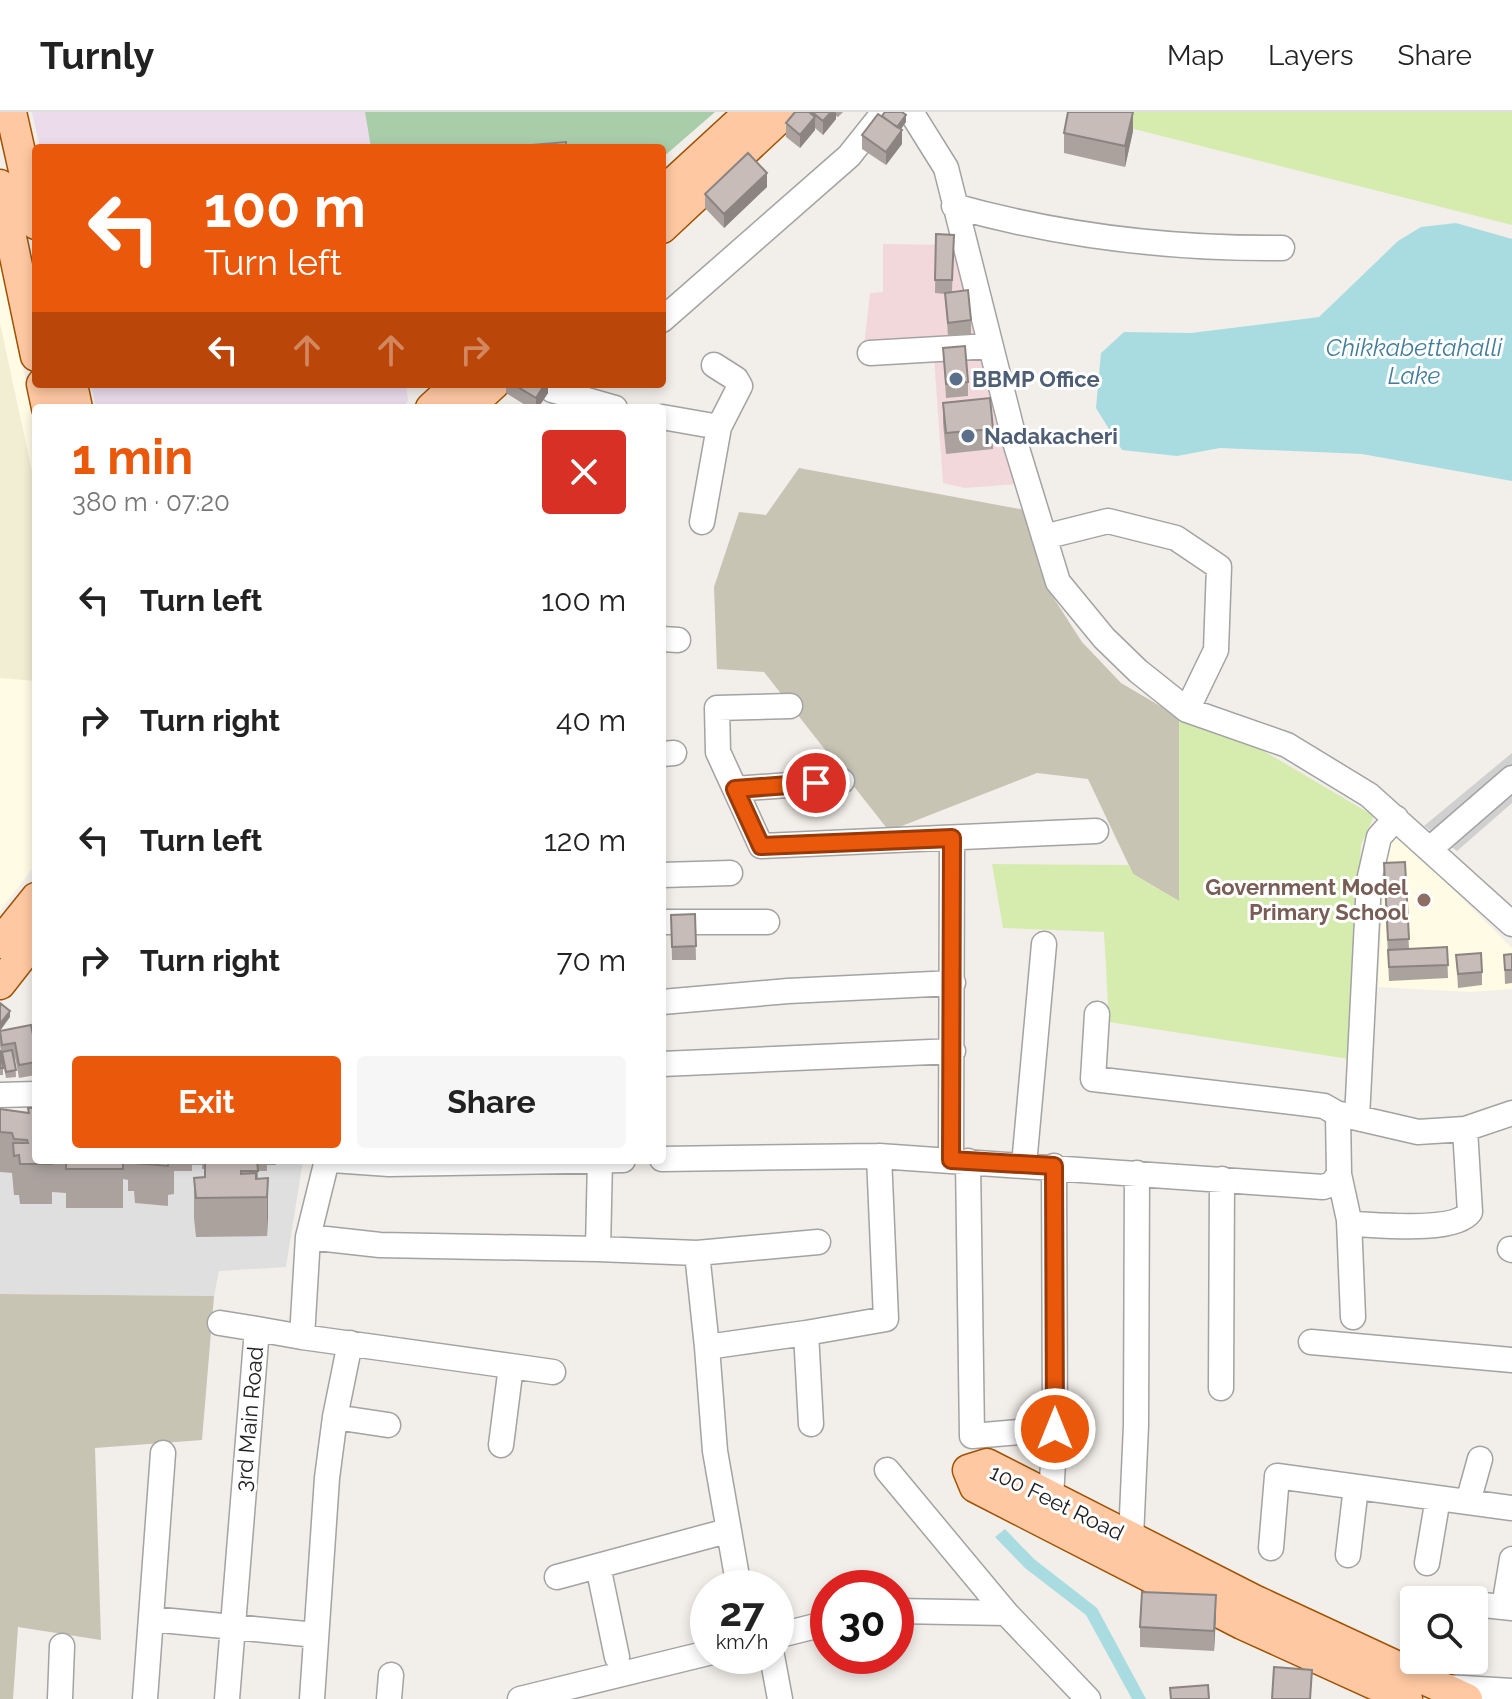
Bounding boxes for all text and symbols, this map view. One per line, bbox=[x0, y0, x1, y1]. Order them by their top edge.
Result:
text: Turnly bbox=[40, 33, 154, 78]
text: Map bbox=[1167, 39, 1224, 72]
text: Layers bbox=[1268, 39, 1354, 72]
text: Share bbox=[1398, 39, 1472, 72]
text: 100 m bbox=[204, 174, 366, 240]
icon: left bbox=[72, 176, 176, 280]
text: Turn left bbox=[204, 241, 342, 283]
icon: left bbox=[201, 328, 245, 372]
icon: ahead bbox=[285, 328, 329, 372]
icon: ahead bbox=[369, 328, 413, 372]
icon: right bbox=[453, 328, 497, 372]
water label: Chikkabettahalli Lake bbox=[1326, 333, 1503, 390]
place label: BBMP Office bbox=[972, 366, 1100, 392]
marker: BBMP Office bbox=[947, 370, 965, 388]
place label: Nadakacheri bbox=[984, 423, 1118, 449]
marker: Nadakacheri bbox=[959, 427, 977, 445]
text: 1 min bbox=[72, 429, 193, 485]
button: close bbox=[542, 430, 626, 514]
text: 380 m · 07:20 bbox=[72, 487, 230, 517]
icon: left bbox=[72, 578, 116, 622]
text: Turn left bbox=[140, 583, 262, 618]
text: 100 m bbox=[541, 583, 626, 618]
icon: right bbox=[72, 698, 116, 742]
text: Turn right bbox=[140, 703, 280, 738]
text: 40 m bbox=[556, 703, 626, 738]
pin bbox=[782, 749, 850, 817]
icon: arrive bbox=[794, 761, 838, 805]
icon: left bbox=[72, 818, 116, 862]
text: Turn left bbox=[140, 823, 262, 858]
text: 120 m bbox=[544, 823, 626, 858]
place label: Government Model Primary School bbox=[1205, 874, 1409, 925]
marker: Government Model Primary School bbox=[1415, 891, 1433, 909]
icon: right bbox=[72, 938, 116, 982]
text: Turn right bbox=[140, 943, 280, 978]
text: 70 m bbox=[556, 943, 626, 978]
button: Exit bbox=[72, 1056, 341, 1148]
button: Share bbox=[357, 1056, 626, 1148]
street label: 3rd Main Road bbox=[230, 1345, 268, 1493]
position arrow bbox=[1013, 1387, 1097, 1471]
street label: 100 Feet Road bbox=[986, 1458, 1128, 1546]
speed limit sign: 30 bbox=[810, 1570, 914, 1674]
map controls bbox=[1400, 1586, 1488, 1674]
button: search bbox=[1400, 1586, 1488, 1674]
text: 27 bbox=[719, 1588, 764, 1635]
text: km/h bbox=[716, 1630, 768, 1654]

